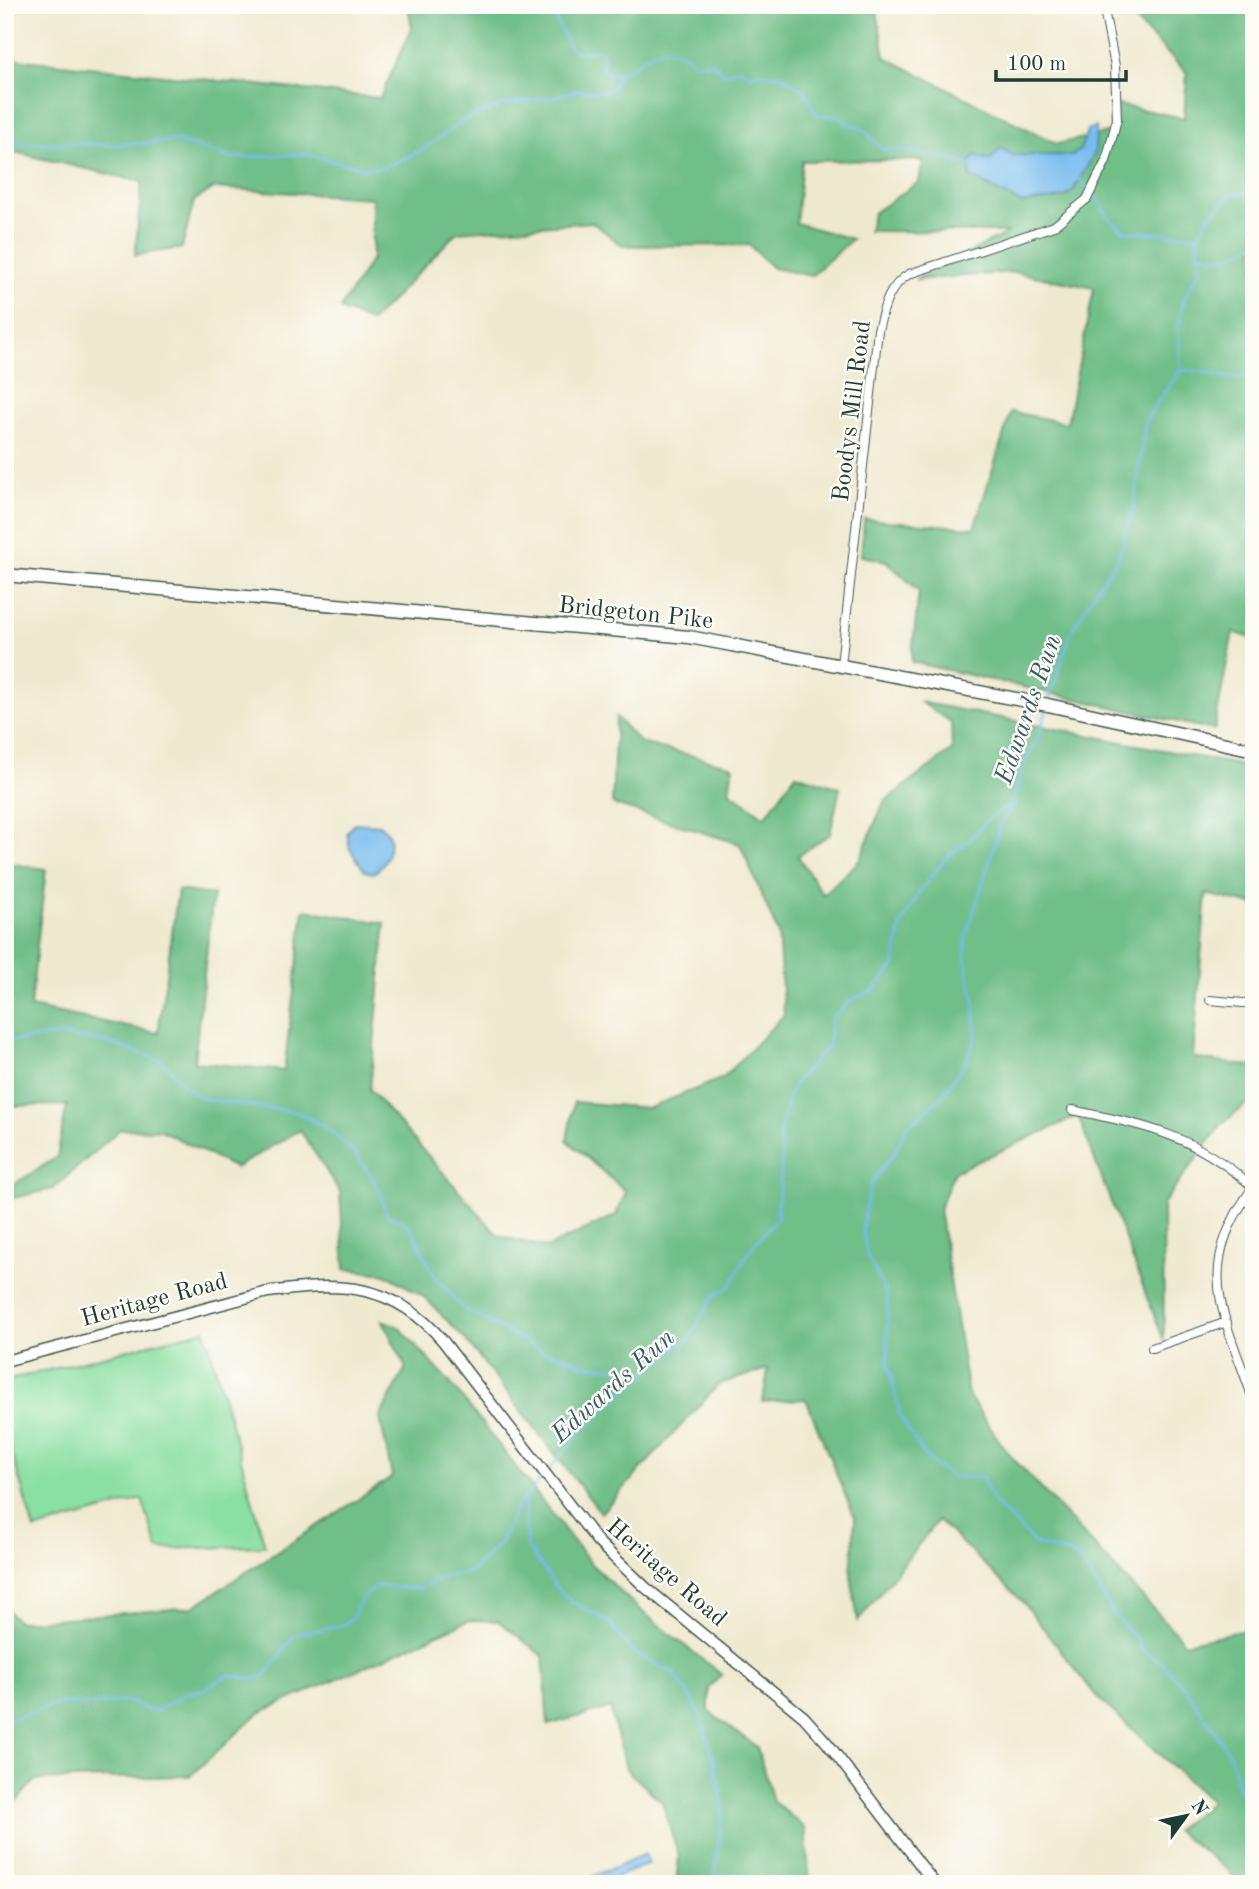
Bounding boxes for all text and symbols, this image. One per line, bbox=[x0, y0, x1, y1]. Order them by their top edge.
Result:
scale bar bbox=[996, 38, 1126, 82]
text: 100 m bbox=[1007, 54, 1066, 75]
street label: Boodys Mill Road bbox=[830, 319, 876, 503]
street label: Bridgeton Pike bbox=[557, 594, 714, 634]
water label: Edwards Run bbox=[991, 631, 1067, 789]
street label: Heritage Road bbox=[79, 1270, 230, 1332]
water label: Edwards Run bbox=[546, 1324, 680, 1449]
street label: Heritage Road bbox=[601, 1515, 730, 1632]
north arrow bbox=[1150, 1780, 1220, 1850]
text: N bbox=[1186, 1797, 1210, 1820]

